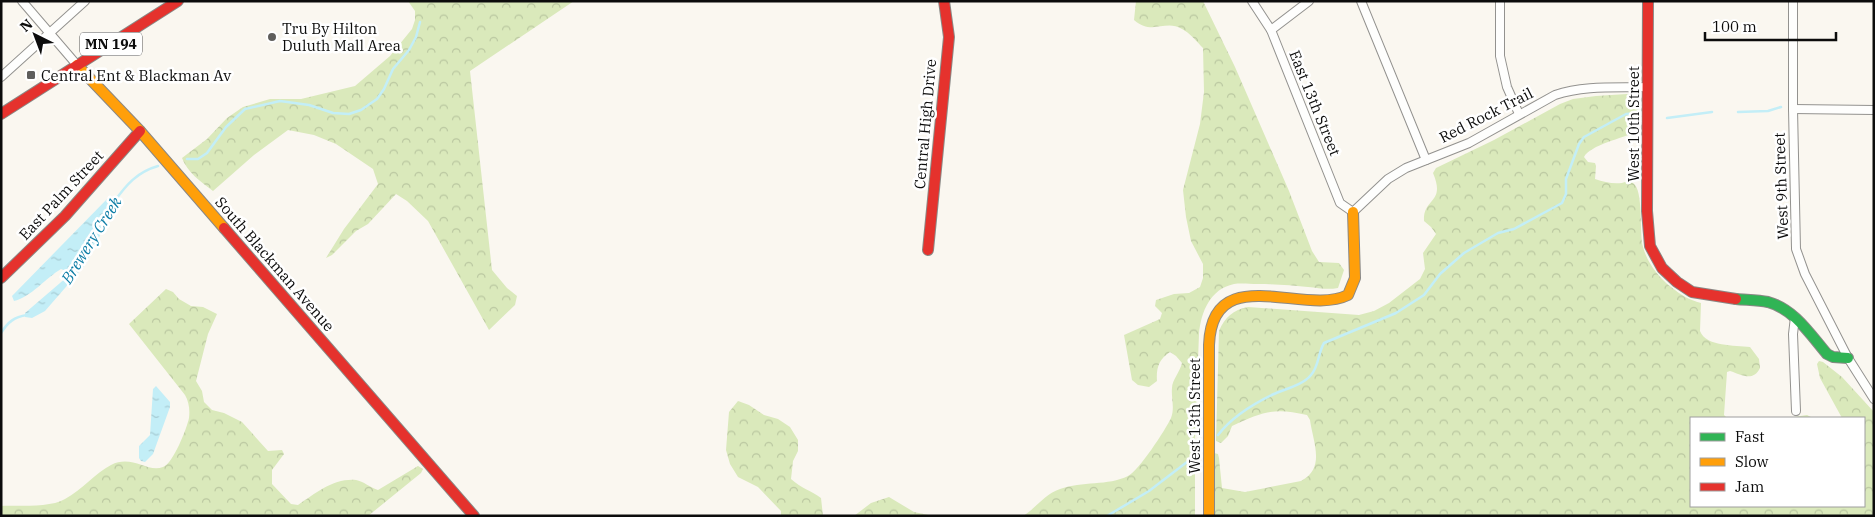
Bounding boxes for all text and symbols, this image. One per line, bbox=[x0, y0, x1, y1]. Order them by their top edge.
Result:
north arrow bbox=[10, 10, 60, 60]
scale bar bbox=[1705, 10, 1836, 42]
text: N bbox=[16, 15, 36, 36]
text: 100 m bbox=[1712, 17, 1757, 36]
place label: Tru By Hilton Duluth Mall Area bbox=[282, 19, 401, 55]
marker: Tru By Hilton Duluth Mall Area bbox=[266, 31, 278, 43]
road number: MN 194 bbox=[80, 33, 142, 56]
street label: East 13th Street bbox=[1285, 47, 1345, 159]
street label: Central High Drive bbox=[910, 58, 940, 190]
place label: Central Ent & Blackman Av bbox=[41, 66, 231, 85]
street label: West 10th Street bbox=[1624, 66, 1643, 182]
marker: Central Ent & Blackman Av bbox=[25, 69, 37, 81]
street label: Red Rock Trail bbox=[1436, 83, 1536, 147]
street label: West 9th Street bbox=[1770, 132, 1792, 240]
street label: East Palm Street bbox=[15, 146, 107, 244]
water label: Brewery Creek bbox=[56, 192, 126, 288]
street label: South Blackman Avenue bbox=[211, 193, 339, 335]
street label: West 13th Street bbox=[1185, 358, 1204, 474]
legend bbox=[1690, 417, 1865, 507]
text: Fast bbox=[1735, 427, 1765, 446]
text: Slow bbox=[1735, 452, 1769, 471]
text: Jam bbox=[1735, 477, 1764, 496]

